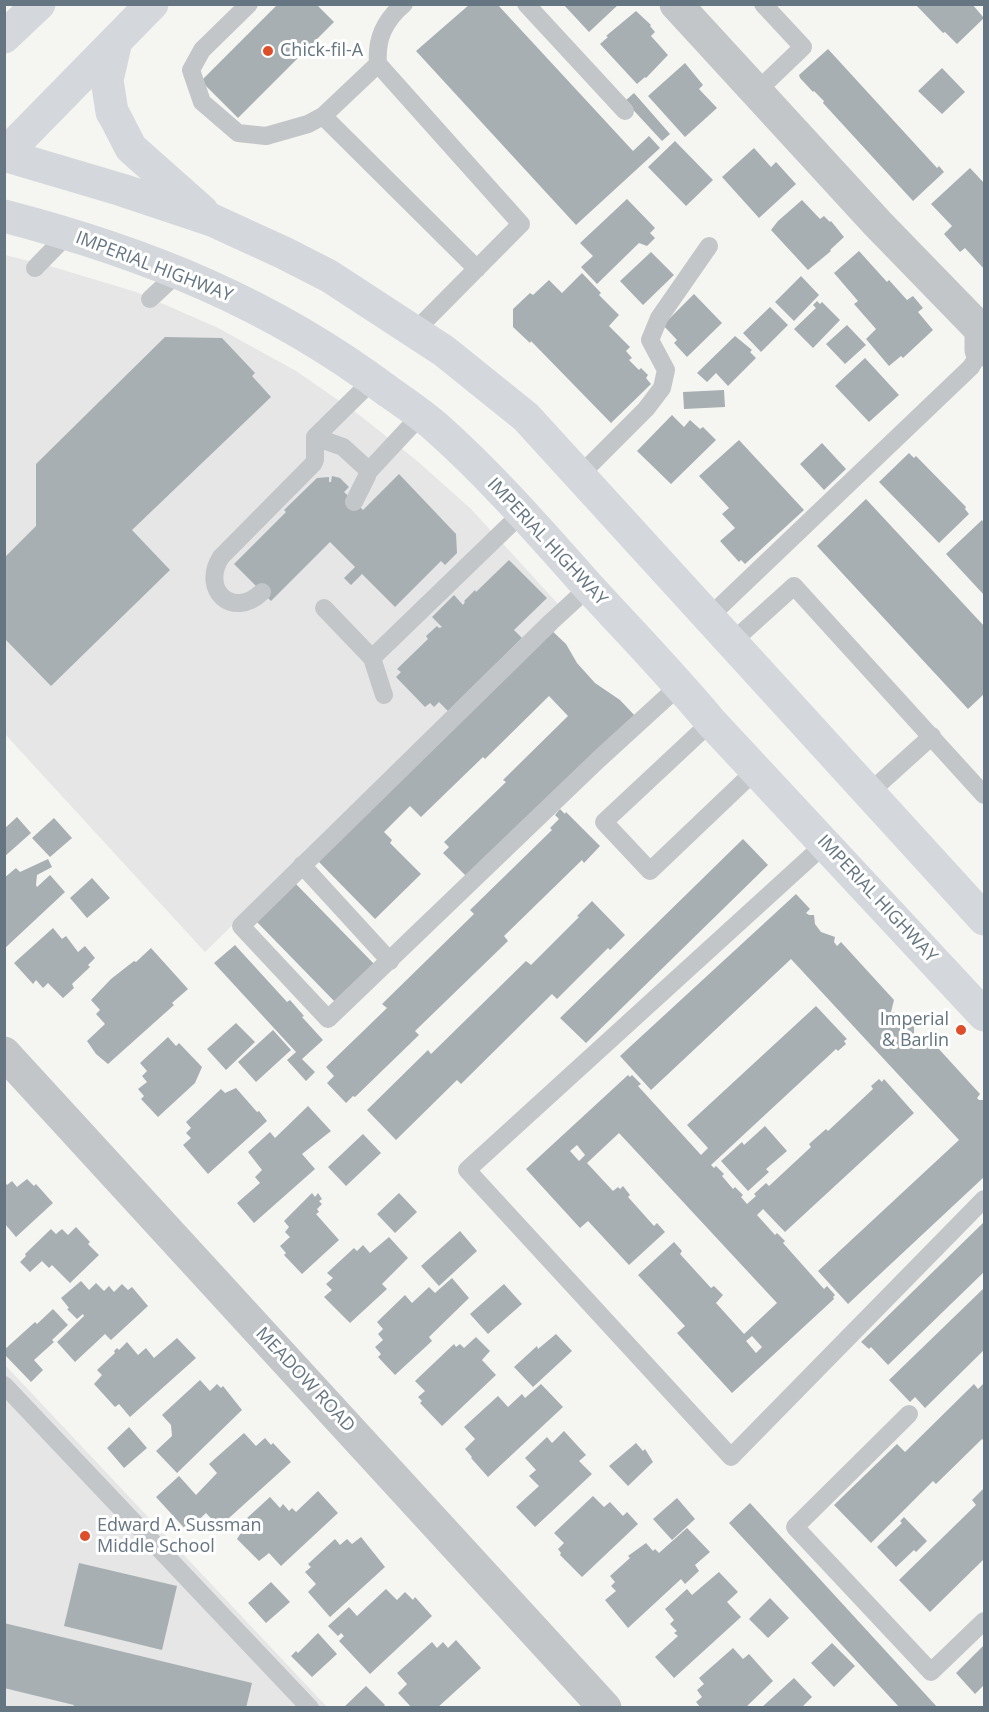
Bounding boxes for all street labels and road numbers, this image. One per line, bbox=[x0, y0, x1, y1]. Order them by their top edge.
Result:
street label: IMPERIAL HIGHWAY bbox=[72, 227, 236, 307]
street label: IMPERIAL HIGHWAY bbox=[482, 474, 612, 610]
street label: IMPERIAL HIGHWAY bbox=[812, 831, 942, 967]
street label: MEADOW ROAD bbox=[251, 1323, 359, 1437]

